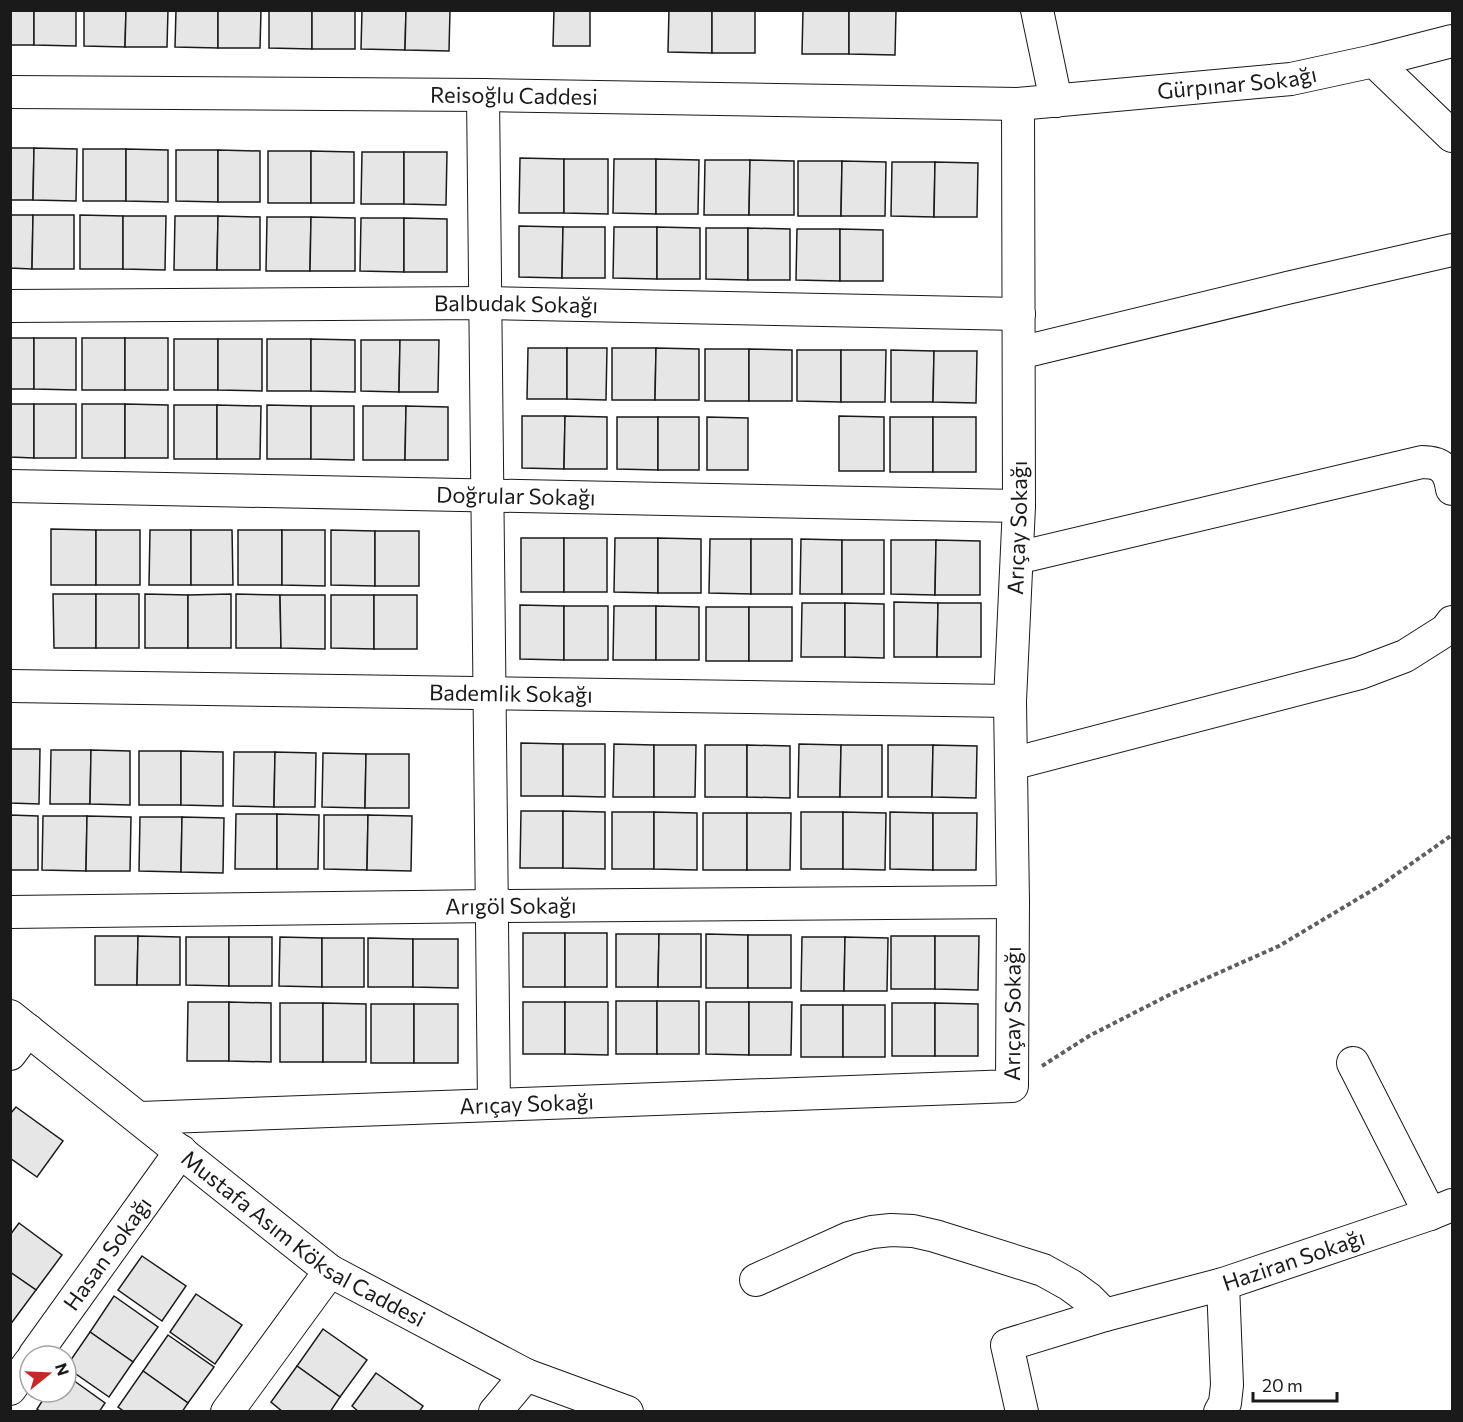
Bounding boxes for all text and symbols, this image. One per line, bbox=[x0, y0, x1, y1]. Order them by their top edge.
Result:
street label: Gürpınar Sokağı bbox=[1156, 60, 1319, 104]
street label: Reisoğlu Caddesi bbox=[430, 81, 598, 110]
street label: Balbudak Sokağı bbox=[434, 289, 598, 318]
street label: Arıçay Sokağı bbox=[1001, 461, 1032, 596]
street label: Doğrular Sokağı bbox=[436, 480, 596, 511]
street label: Bademlik Sokağı bbox=[429, 678, 593, 708]
street label: Arıgöl Sokağı bbox=[445, 891, 577, 920]
street label: Arıçay Sokağı bbox=[998, 946, 1026, 1081]
street label: Arıçay Sokağı bbox=[459, 1087, 594, 1119]
street label: Mustafa Asım Köksal Caddesi bbox=[176, 1144, 430, 1332]
street label: Hasan Sokağı bbox=[57, 1191, 157, 1315]
street label: Haziran Sokağı bbox=[1219, 1223, 1368, 1296]
north arrow bbox=[18, 1344, 78, 1404]
text: N bbox=[52, 1361, 74, 1378]
scale bar bbox=[1253, 1365, 1337, 1403]
text: 20 m bbox=[1262, 1374, 1303, 1396]

